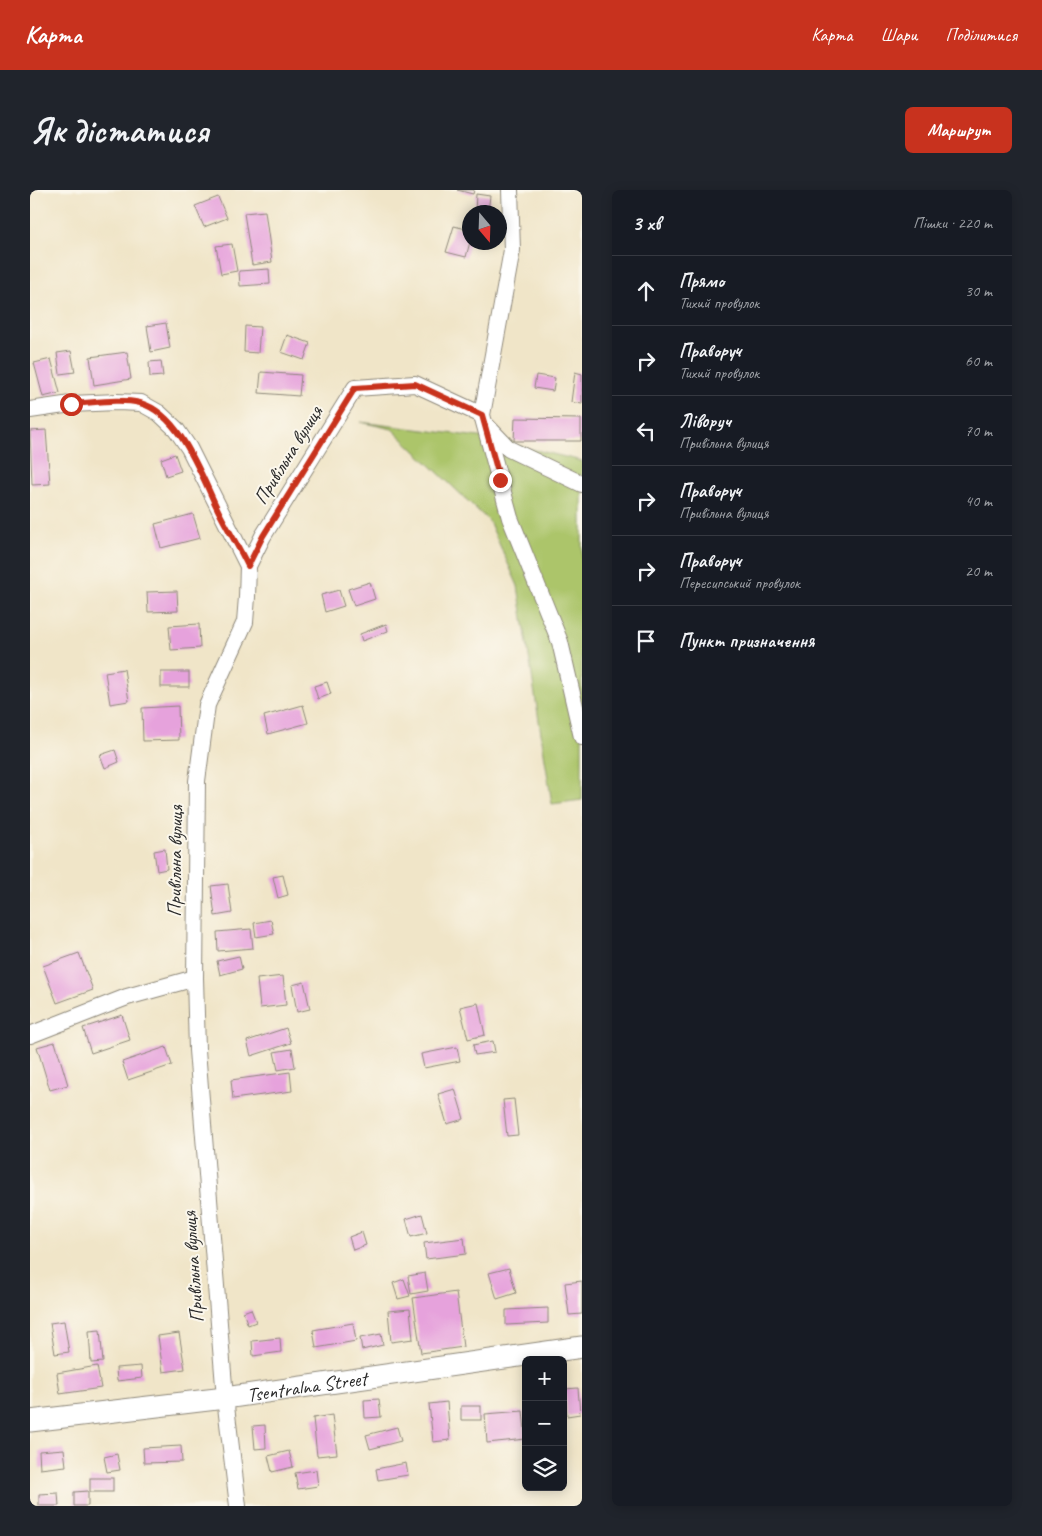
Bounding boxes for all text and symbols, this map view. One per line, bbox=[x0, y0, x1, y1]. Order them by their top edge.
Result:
text: Карта bbox=[25, 20, 82, 50]
text: Карта bbox=[811, 24, 852, 46]
text: Шари bbox=[880, 24, 917, 46]
text: Поділитися bbox=[945, 24, 1017, 46]
button: Маршрут bbox=[905, 107, 1012, 153]
text: Як дістатися bbox=[30, 108, 208, 153]
north arrow bbox=[462, 205, 507, 250]
text: 3 хв bbox=[632, 210, 661, 236]
text: Пішки · 220 m bbox=[913, 213, 992, 233]
text: Прямо bbox=[679, 269, 724, 293]
icon: ahead bbox=[632, 277, 660, 305]
text: 30 m bbox=[965, 281, 992, 301]
text: Тихий провулок bbox=[679, 293, 759, 313]
text: Праворуч bbox=[679, 339, 741, 363]
icon: right bbox=[632, 347, 660, 375]
text: 60 m bbox=[965, 351, 992, 371]
text: Тихий провулок bbox=[679, 363, 759, 383]
route start bbox=[60, 393, 83, 416]
street label: Привільна вулиця bbox=[248, 400, 329, 509]
text: Ліворуч bbox=[679, 409, 731, 433]
icon: left bbox=[632, 417, 660, 445]
text: 70 m bbox=[965, 421, 992, 441]
text: Привільна вулиця bbox=[679, 433, 768, 453]
route end bbox=[489, 469, 512, 492]
text: Праворуч bbox=[679, 479, 741, 503]
icon: right bbox=[632, 487, 660, 515]
text: 40 m bbox=[965, 491, 992, 511]
text: Привільна вулиця bbox=[679, 503, 768, 523]
text: Праворуч bbox=[679, 549, 741, 573]
icon: right bbox=[632, 557, 660, 585]
text: 20 m bbox=[965, 561, 992, 581]
text: Пересипський провулок bbox=[679, 573, 800, 593]
icon: arrive bbox=[632, 627, 660, 655]
text: Пункт призначення bbox=[679, 629, 814, 653]
street label: Привільна вулиця bbox=[162, 804, 188, 917]
street label: Привільна вулиця bbox=[177, 1210, 209, 1324]
map controls bbox=[522, 1356, 567, 1491]
button: + bbox=[522, 1356, 567, 1401]
street label: Tsentralna Street bbox=[245, 1365, 372, 1407]
button: − bbox=[522, 1401, 567, 1446]
button: layers bbox=[522, 1446, 567, 1491]

